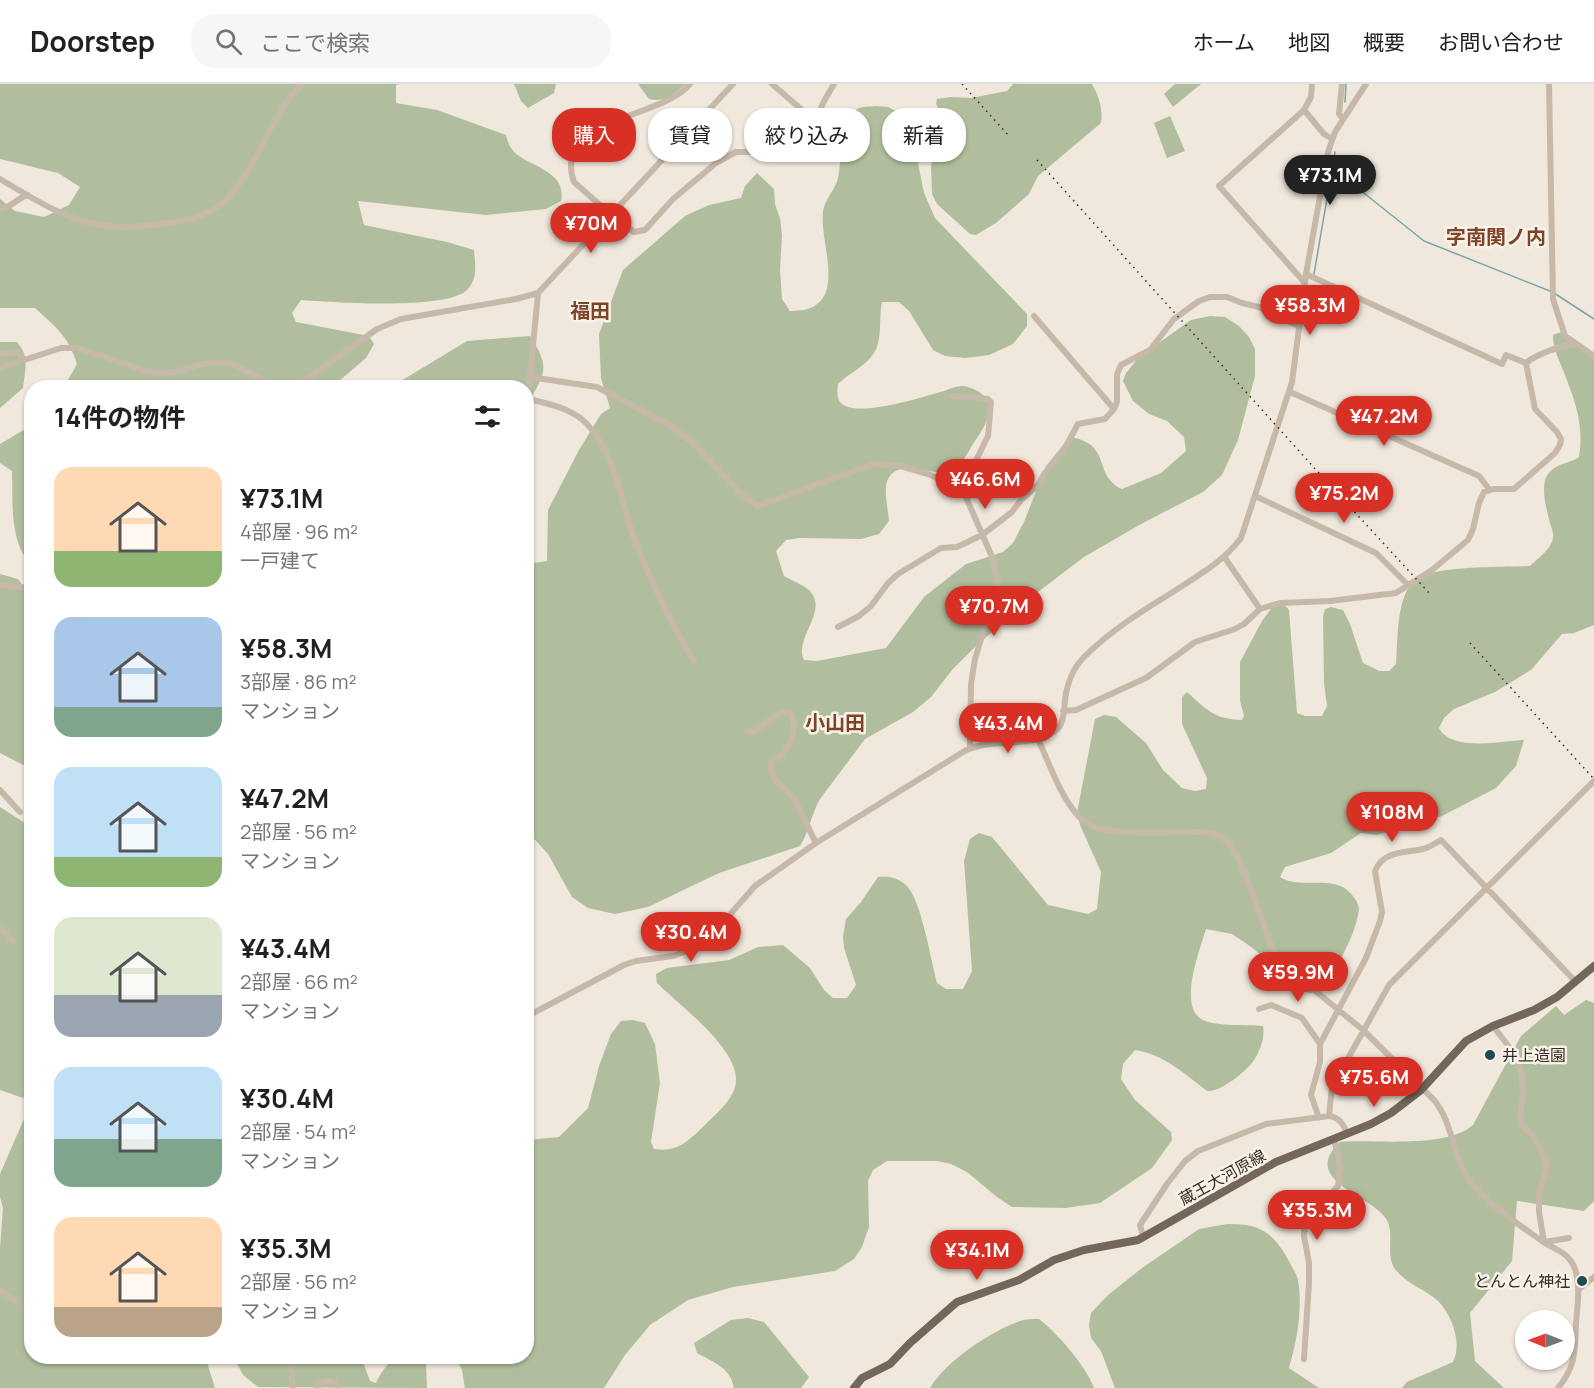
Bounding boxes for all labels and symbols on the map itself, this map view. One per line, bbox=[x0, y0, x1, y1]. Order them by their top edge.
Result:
pin: ¥73.1M bbox=[1281, 155, 1379, 206]
pin: ¥70M bbox=[555, 203, 627, 254]
district label: 字南関ノ内 bbox=[1446, 223, 1546, 250]
pin: ¥58.3M bbox=[1261, 285, 1359, 336]
district label: 福田 bbox=[570, 297, 610, 324]
pin: ¥47.2M bbox=[1335, 396, 1433, 447]
pin: ¥46.6M bbox=[936, 459, 1034, 510]
pin: ¥75.2M bbox=[1295, 473, 1393, 524]
pin: ¥70.7M bbox=[945, 586, 1043, 637]
pin: ¥43.4M bbox=[959, 703, 1057, 754]
district label: 小山田 bbox=[805, 709, 865, 736]
pin: ¥108M bbox=[1350, 792, 1434, 843]
pin: ¥30.4M bbox=[642, 912, 740, 963]
pin: ¥59.9M bbox=[1249, 952, 1347, 1003]
place label: 井上造園 bbox=[1502, 1044, 1566, 1066]
marker: 井上造園 bbox=[1483, 1048, 1497, 1062]
pin: ¥75.6M bbox=[1325, 1057, 1423, 1108]
street label: 蔵王大河原線 bbox=[1175, 1144, 1269, 1210]
pin: ¥35.3M bbox=[1268, 1190, 1366, 1241]
pin: ¥34.1M bbox=[928, 1230, 1026, 1281]
place label: とんとん神社 bbox=[1474, 1270, 1570, 1292]
marker: とんとん神社 bbox=[1575, 1274, 1589, 1288]
north arrow bbox=[1515, 1310, 1575, 1370]

